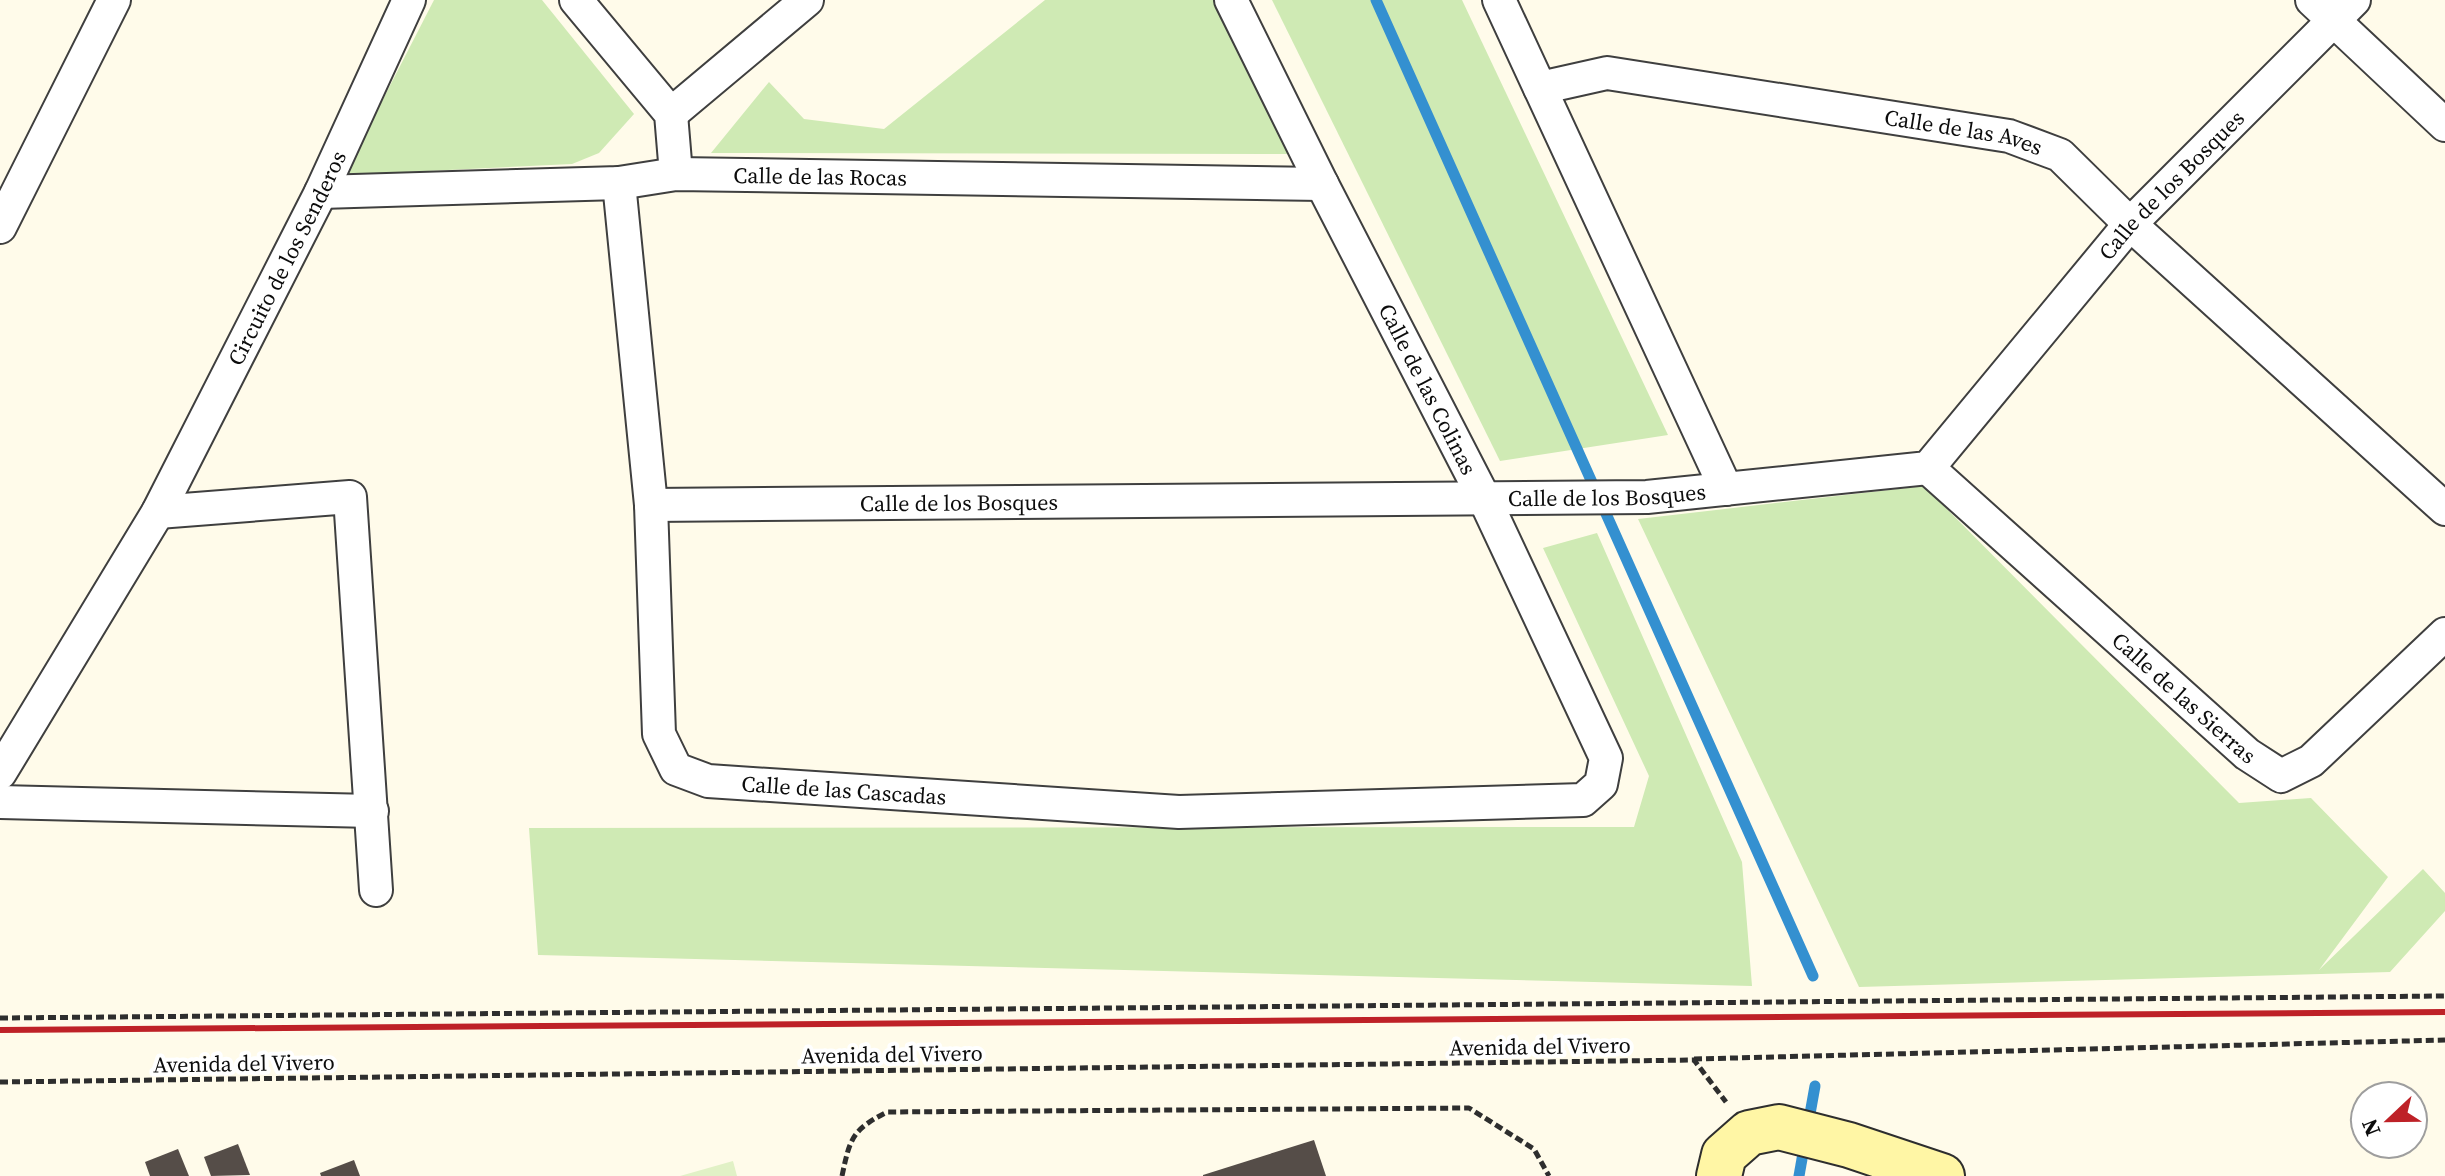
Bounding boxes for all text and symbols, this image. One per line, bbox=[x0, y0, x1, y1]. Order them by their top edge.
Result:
street label: Calle de las Aves bbox=[1882, 102, 2047, 162]
street label: Calle de los Bosques bbox=[2091, 103, 2251, 266]
street label: Circuito de los Senderos bbox=[220, 146, 353, 370]
street label: Calle de las Rocas bbox=[733, 160, 907, 193]
street label: Calle de las Colinas bbox=[1372, 298, 1484, 480]
street label: Calle de los Bosques bbox=[1508, 476, 1707, 513]
street label: Calle de los Bosques bbox=[860, 487, 1058, 518]
street label: Calle de las Sierras bbox=[2106, 625, 2261, 771]
street label: Calle de las Cascadas bbox=[740, 768, 947, 812]
street label: Avenida del Vivero bbox=[1449, 1029, 1631, 1063]
street label: Avenida del Vivero bbox=[801, 1037, 983, 1071]
street label: Avenida del Vivero bbox=[153, 1046, 335, 1080]
north arrow bbox=[2349, 1080, 2429, 1160]
text: N bbox=[2354, 1114, 2387, 1141]

